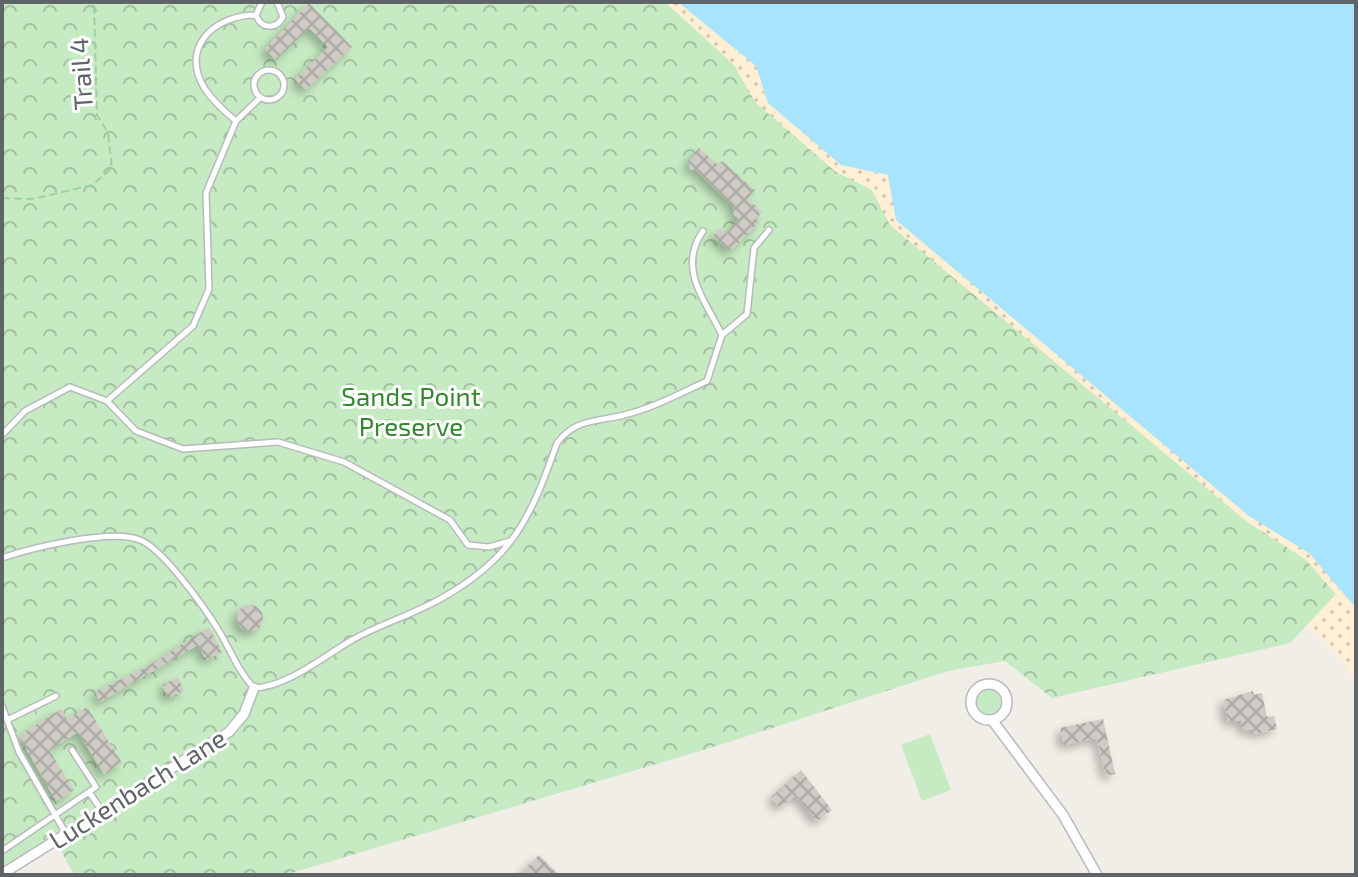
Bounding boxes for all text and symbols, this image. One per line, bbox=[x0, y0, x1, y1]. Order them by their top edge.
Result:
street label: Trail 4 bbox=[62, 37, 98, 111]
park label: Sands Point Preserve bbox=[341, 380, 481, 441]
street label: Luckenbach Lane bbox=[43, 721, 231, 855]

